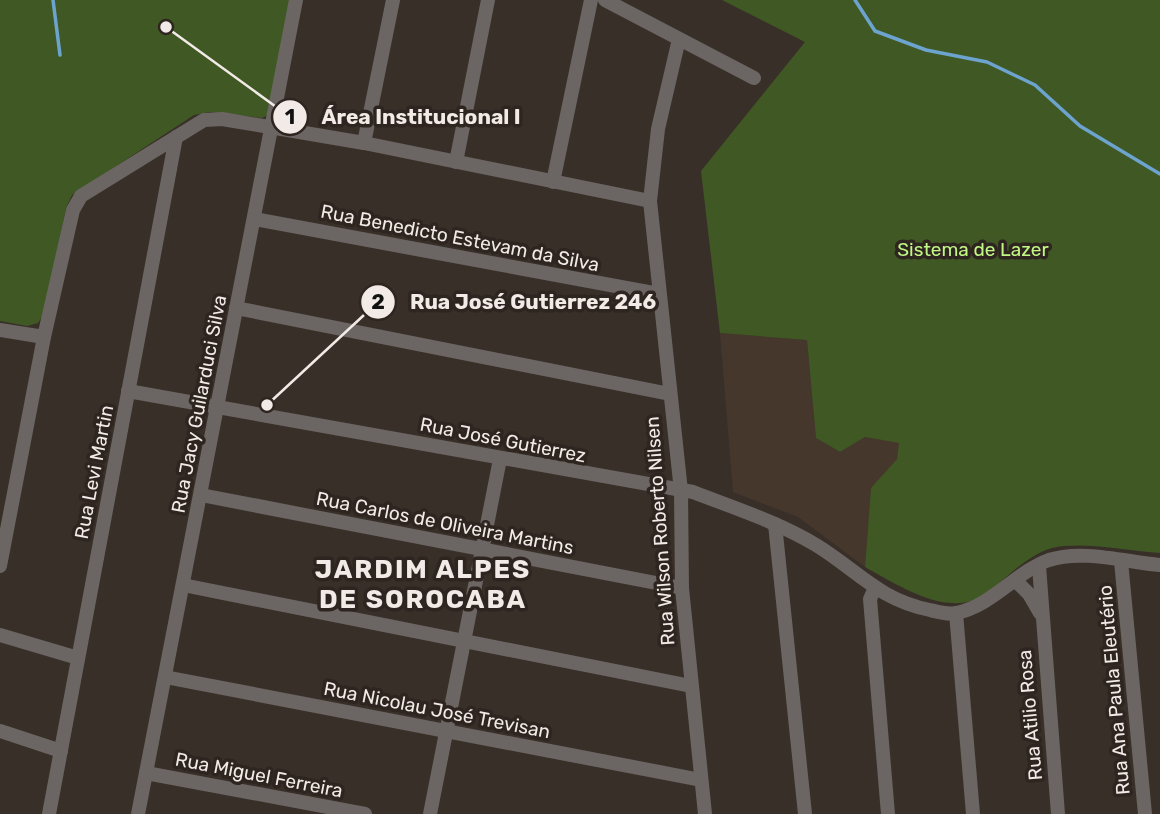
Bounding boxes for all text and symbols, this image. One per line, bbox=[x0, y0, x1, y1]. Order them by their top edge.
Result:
callout: Área Institucional I bbox=[272, 96, 534, 138]
text: 1 bbox=[285, 104, 295, 129]
text: Área Institucional I bbox=[321, 104, 521, 129]
street label: Rua Benedicto Estevam da Silva bbox=[319, 200, 601, 276]
park label: Sistema de Lazer bbox=[897, 238, 1049, 261]
callout: Rua José Gutierrez 246 bbox=[360, 281, 670, 323]
text: 2 bbox=[371, 289, 385, 314]
text: Rua José Gutierrez 246 bbox=[410, 289, 656, 314]
street label: Rua Jacy Guilarduci Silva bbox=[167, 293, 231, 515]
street label: Rua Levi Martin bbox=[70, 403, 118, 541]
street label: Rua José Gutierrez bbox=[418, 413, 588, 467]
street label: Rua Wilson Roberto Nilsen bbox=[641, 416, 679, 646]
street label: Rua Carlos de Oliveira Martins bbox=[314, 487, 576, 559]
district label: JARDIM ALPES DE SOROCABA bbox=[315, 554, 531, 615]
street label: Rua Ana Paula Eleutério bbox=[1093, 584, 1135, 796]
street label: Rua Atilio Rosa bbox=[1013, 649, 1047, 781]
street label: Rua Nicolau José Trevisan bbox=[322, 677, 552, 743]
street label: Rua Miguel Ferreira bbox=[173, 747, 345, 803]

